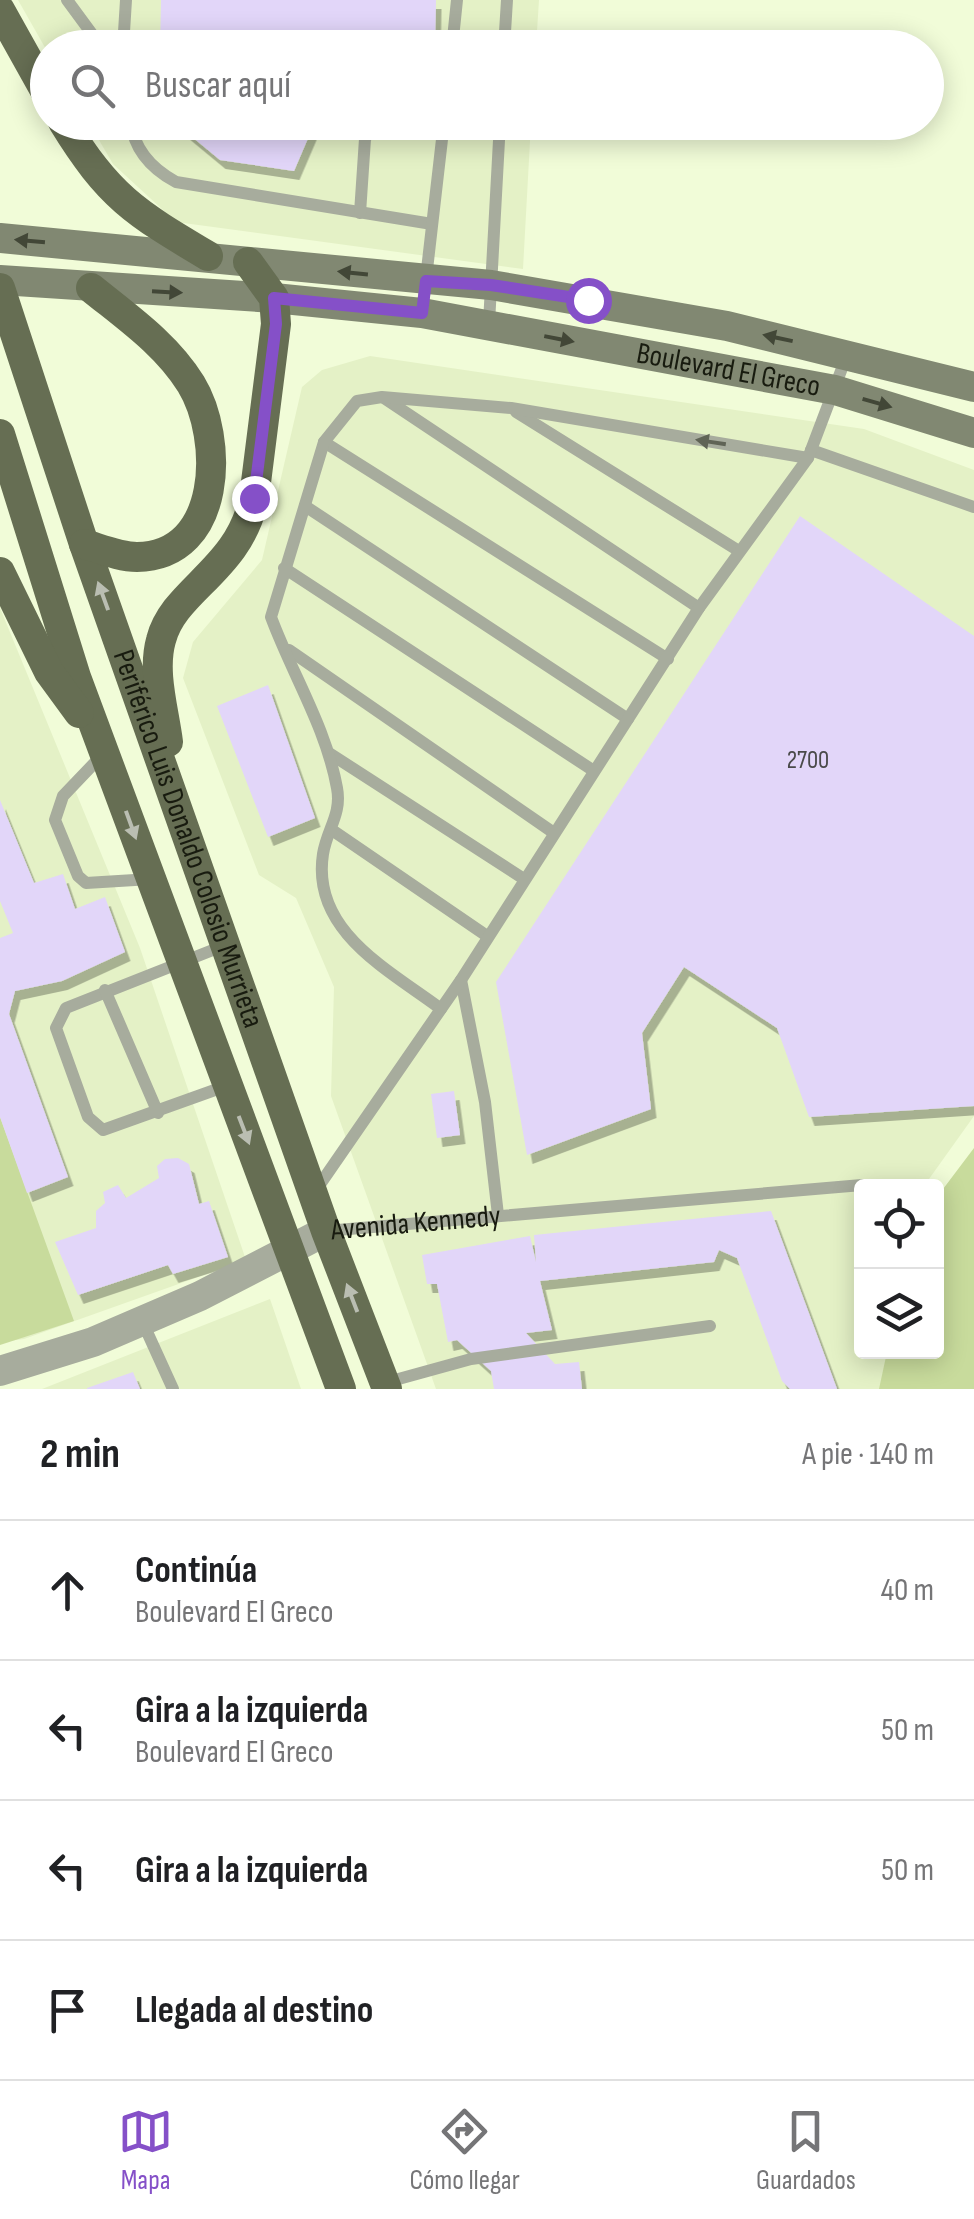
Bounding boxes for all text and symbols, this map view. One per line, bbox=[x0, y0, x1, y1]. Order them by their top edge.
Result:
search box bbox=[30, 30, 944, 140]
icon: search bbox=[65, 58, 120, 113]
text: Buscar aquí bbox=[145, 63, 291, 108]
one-way arrow bbox=[13, 232, 45, 248]
one-way arrow bbox=[337, 265, 368, 281]
route start bbox=[566, 278, 612, 324]
one-way arrow bbox=[152, 284, 184, 300]
one-way arrow bbox=[762, 329, 793, 345]
one-way arrow bbox=[543, 332, 575, 347]
street label: Boulevard El Greco bbox=[633, 335, 823, 405]
one-way arrow bbox=[862, 396, 893, 411]
one-way arrow bbox=[695, 434, 727, 449]
route end bbox=[232, 476, 278, 522]
one-way arrow bbox=[94, 580, 109, 610]
street label: Periférico Luis Donaldo Colosio Murrieta bbox=[105, 645, 271, 1033]
house number: 2700 bbox=[787, 745, 829, 776]
one-way arrow bbox=[124, 811, 139, 841]
one-way arrow bbox=[237, 1115, 252, 1145]
map controls bbox=[854, 1179, 944, 1359]
button: locate bbox=[854, 1179, 944, 1269]
street label: Avenida Kennedy bbox=[328, 1198, 502, 1249]
button: layers bbox=[854, 1269, 944, 1359]
one-way arrow bbox=[343, 1283, 359, 1313]
text: 2 min bbox=[40, 1429, 120, 1480]
text: A pie · 140 m bbox=[802, 1435, 934, 1474]
text: Continúa bbox=[135, 1548, 257, 1593]
icon: ahead bbox=[40, 1563, 95, 1618]
text: 40 m bbox=[881, 1571, 934, 1610]
text: Boulevard El Greco bbox=[135, 1593, 334, 1632]
text: Gira a la izquierda bbox=[135, 1688, 368, 1733]
icon: left bbox=[40, 1703, 95, 1758]
text: 50 m bbox=[881, 1711, 934, 1750]
text: Boulevard El Greco bbox=[135, 1733, 334, 1772]
icon: left bbox=[40, 1843, 95, 1898]
text: Gira a la izquierda bbox=[135, 1848, 368, 1893]
text: 50 m bbox=[881, 1851, 934, 1890]
icon: arrive bbox=[40, 1983, 95, 2038]
text: Llegada al destino bbox=[135, 1988, 373, 2033]
tab: Mapa bbox=[118, 2104, 173, 2197]
tab: Cómo llegar bbox=[409, 2104, 520, 2197]
tab: Guardados bbox=[756, 2104, 856, 2197]

